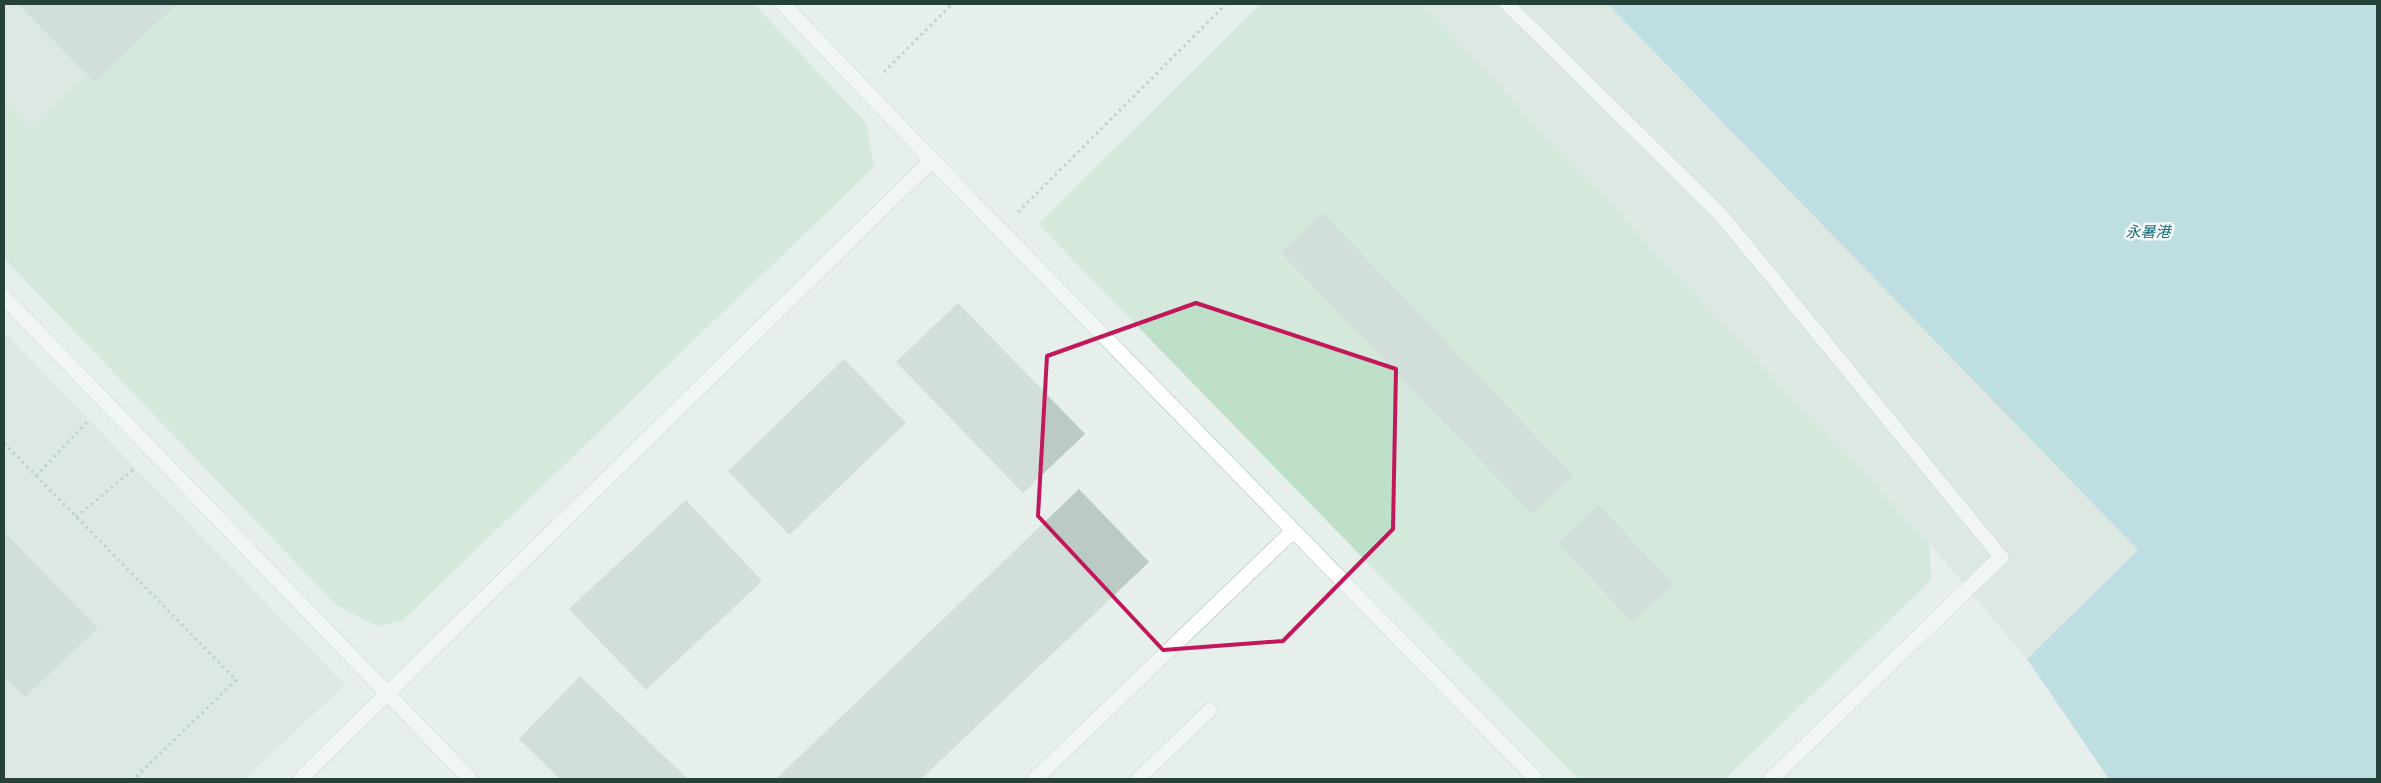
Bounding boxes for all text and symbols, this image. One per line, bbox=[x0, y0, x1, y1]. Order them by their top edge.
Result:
water label: 永暑港 bbox=[2125, 223, 2172, 241]

